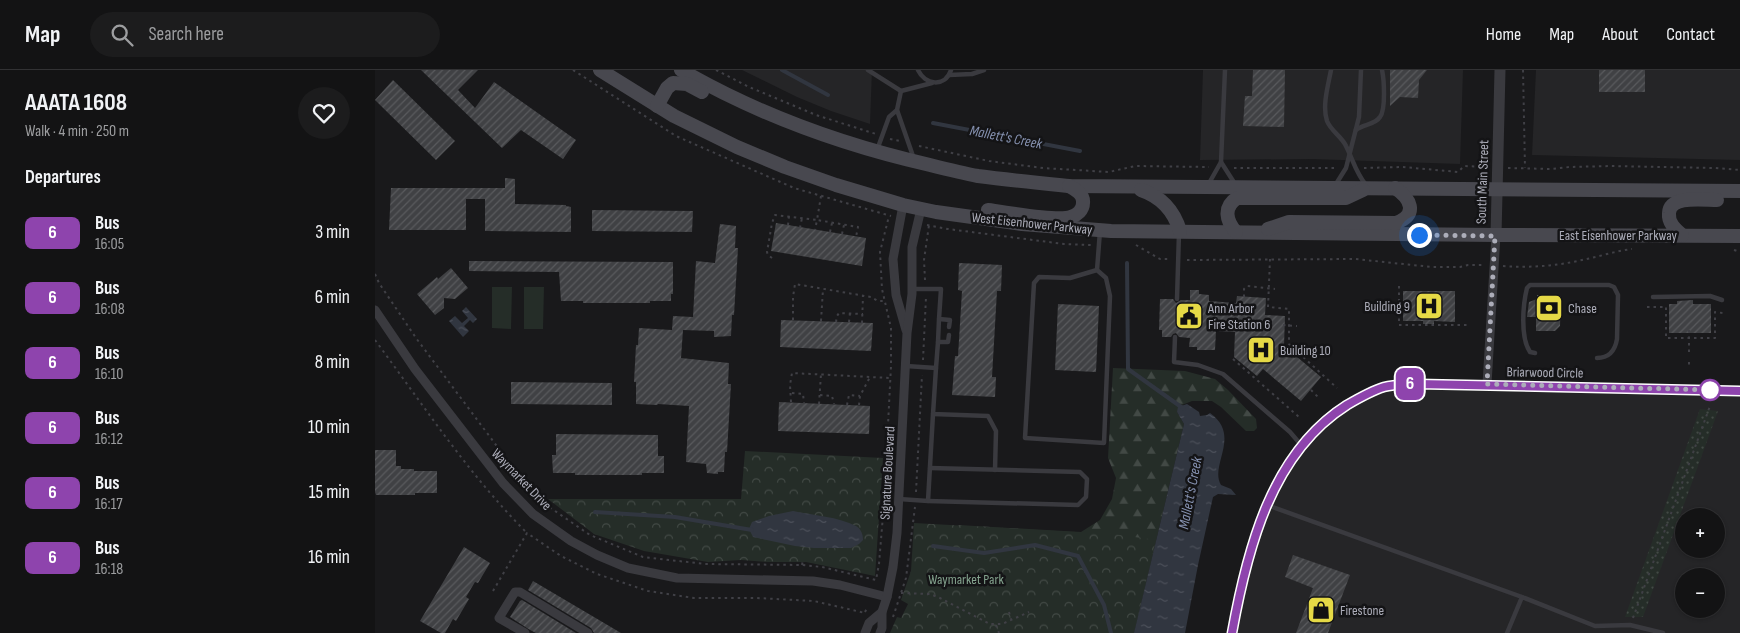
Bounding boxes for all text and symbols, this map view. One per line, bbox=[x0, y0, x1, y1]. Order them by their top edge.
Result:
search box bbox=[90, 12, 440, 57]
text: Map bbox=[25, 20, 60, 49]
icon: search bbox=[108, 21, 136, 49]
text: Search here bbox=[148, 23, 224, 46]
text: Home bbox=[1486, 24, 1521, 45]
text: Map bbox=[1549, 24, 1574, 45]
text: About bbox=[1602, 24, 1638, 45]
text: Contact bbox=[1666, 24, 1715, 45]
button: heart bbox=[298, 87, 350, 139]
text: AAATA 1608 bbox=[25, 88, 127, 117]
water label: Mallett's Creek bbox=[968, 121, 1044, 154]
text: Walk · 4 min · 250 m bbox=[25, 122, 129, 141]
street label: South Main Street bbox=[1473, 140, 1492, 224]
text: Departures bbox=[25, 166, 101, 189]
street label: West Eisenhower Parkway bbox=[971, 209, 1094, 238]
text: Bus bbox=[95, 212, 120, 235]
text: 3 min bbox=[315, 221, 350, 244]
text: 6 bbox=[48, 222, 57, 243]
your location bbox=[1407, 223, 1432, 248]
street label: East Eisenhower Parkway bbox=[1559, 227, 1677, 244]
text: 16:05 bbox=[95, 235, 124, 254]
text: Bus bbox=[95, 277, 120, 300]
text: 6 min bbox=[315, 286, 350, 309]
text: 6 bbox=[48, 287, 57, 308]
hospital icon: Building 9 bbox=[1414, 291, 1444, 321]
bank icon: Chase bbox=[1534, 293, 1564, 323]
place label: Building 9 bbox=[1364, 298, 1410, 315]
text: 16:08 bbox=[95, 300, 125, 319]
place label: Ann Arbor Fire Station 6 bbox=[1207, 300, 1270, 333]
place label: Chase bbox=[1568, 300, 1597, 317]
public building icon: Ann Arbor Fire Station 6 bbox=[1174, 301, 1204, 331]
hospital icon: Building 10 bbox=[1246, 335, 1276, 365]
text: Bus bbox=[95, 342, 120, 365]
place label: Building 10 bbox=[1280, 342, 1331, 359]
text: 8 min bbox=[315, 351, 350, 374]
text: 6 bbox=[48, 352, 57, 373]
street label: Briarwood Circle bbox=[1506, 363, 1584, 382]
text: 16:10 bbox=[95, 365, 123, 384]
line badge: 6 bbox=[1394, 368, 1426, 400]
text: 6 bbox=[1406, 373, 1414, 394]
unlabelled marker bbox=[1699, 379, 1721, 401]
text: Bus bbox=[95, 407, 120, 430]
text: 10 min bbox=[308, 416, 350, 439]
text: 6 bbox=[48, 417, 57, 438]
street label: Signature Boulevard bbox=[877, 426, 898, 520]
text: 16:12 bbox=[95, 430, 123, 449]
street label: Waymarket Drive bbox=[488, 445, 555, 514]
water label: Mallett's Creek bbox=[1174, 455, 1207, 531]
text: Bus bbox=[95, 472, 120, 495]
text: 15 min bbox=[309, 481, 350, 504]
text: 6 bbox=[48, 482, 57, 503]
text: 16:17 bbox=[95, 495, 123, 514]
map controls bbox=[1675, 508, 1725, 618]
button: + bbox=[1675, 508, 1725, 558]
text: Bus bbox=[95, 537, 120, 560]
text: 16 min bbox=[308, 546, 350, 569]
text: 6 bbox=[48, 547, 57, 568]
text: 16:18 bbox=[95, 560, 123, 579]
button: − bbox=[1675, 568, 1725, 618]
park label: Waymarket Park bbox=[928, 571, 1004, 588]
shop icon: Firestone bbox=[1306, 595, 1336, 625]
place label: Firestone bbox=[1340, 602, 1384, 619]

